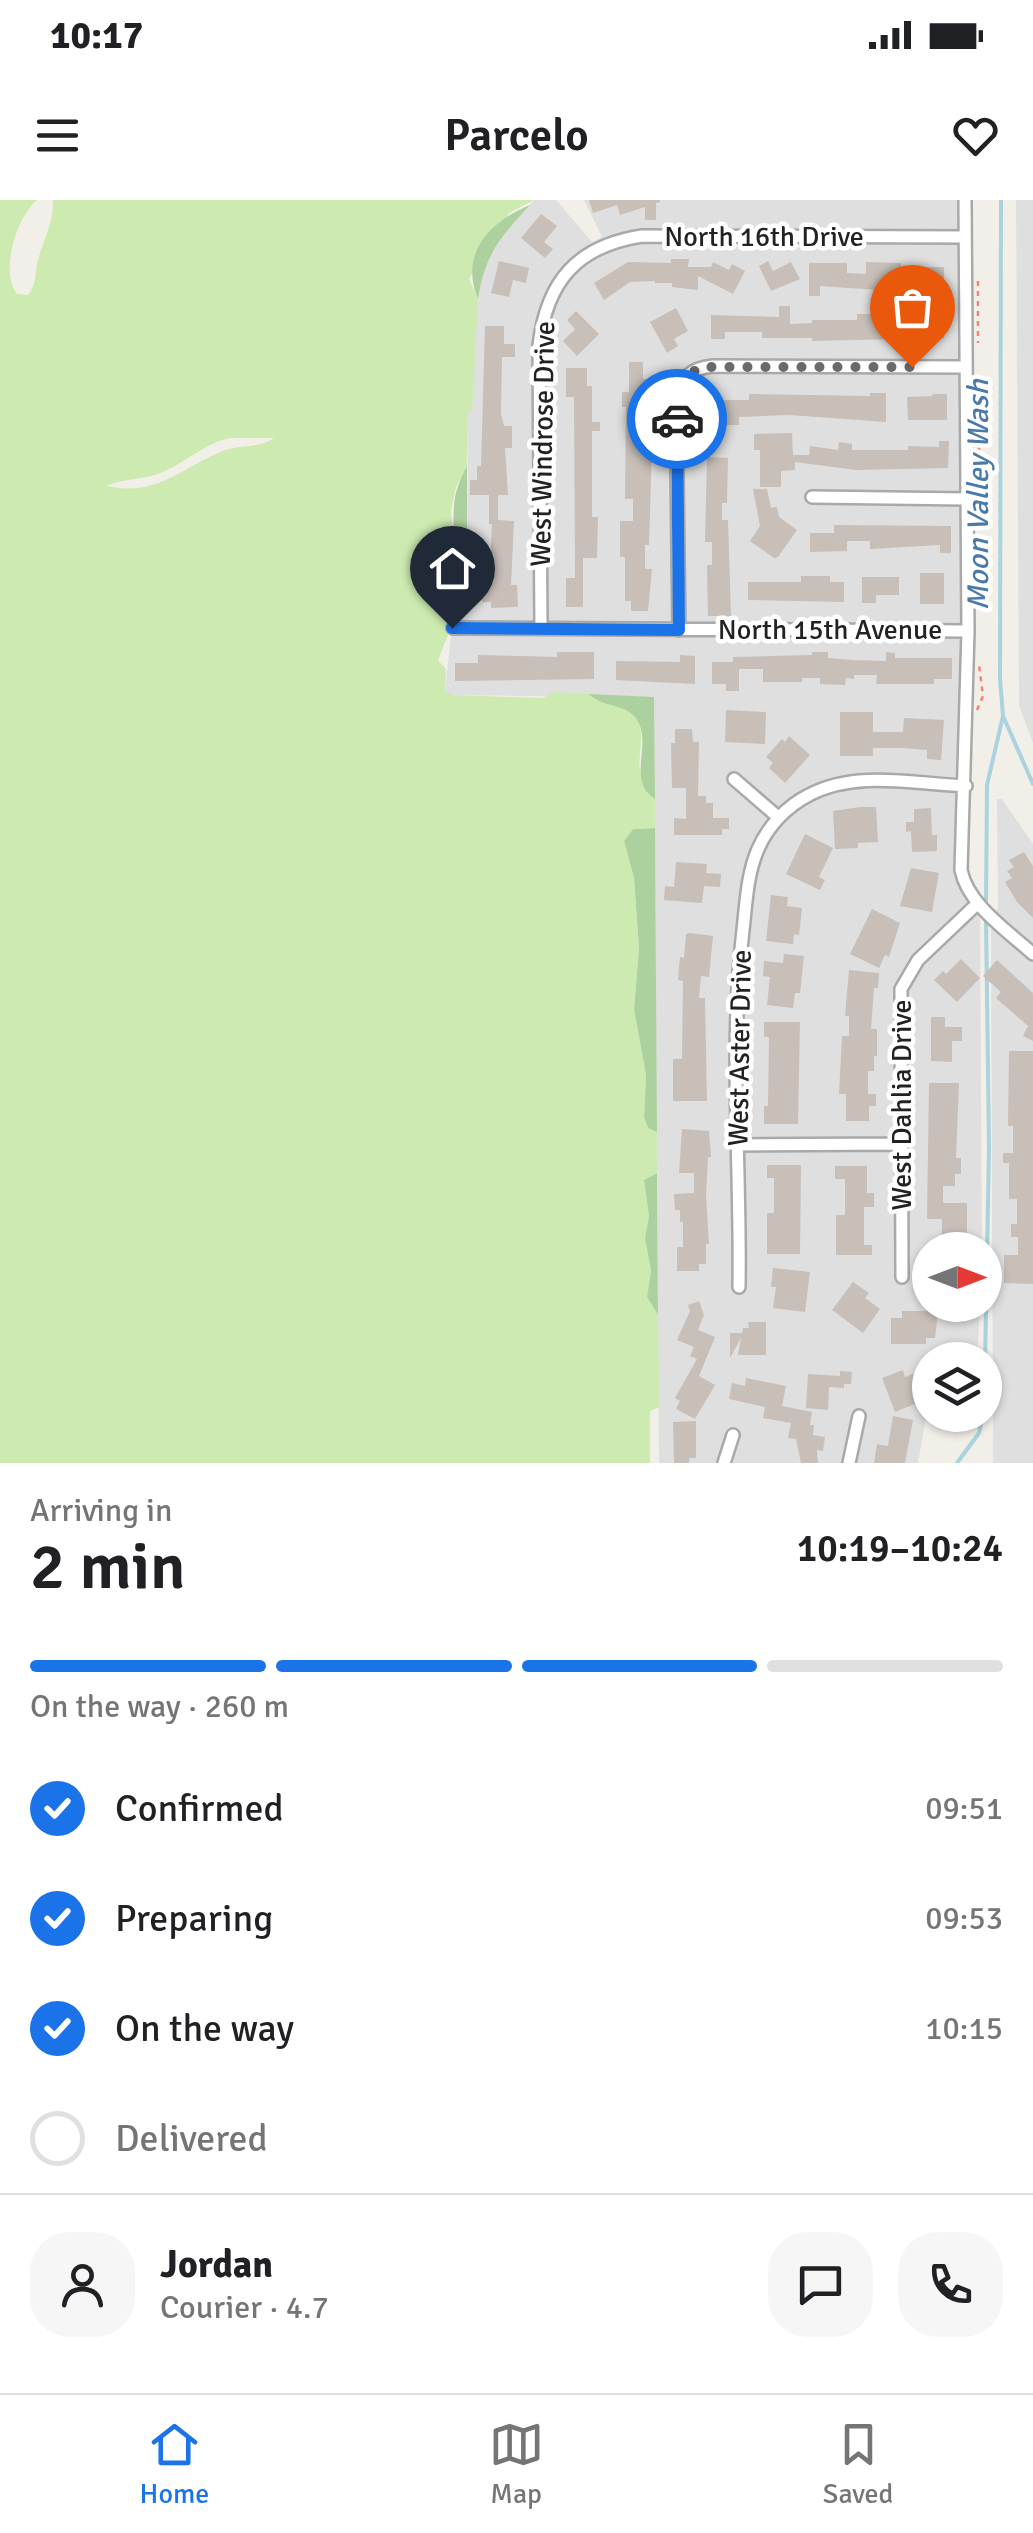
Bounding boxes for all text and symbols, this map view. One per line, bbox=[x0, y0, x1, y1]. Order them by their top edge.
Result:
text: 10:17 bbox=[50, 12, 143, 59]
icon: menu bbox=[30, 108, 85, 163]
text: Parcelo bbox=[444, 108, 589, 163]
icon: heart bbox=[948, 108, 1003, 163]
street label: North 16th Drive bbox=[664, 220, 864, 254]
pin bbox=[870, 265, 955, 368]
icon: bag bbox=[885, 280, 940, 335]
street label: West Windrose Drive bbox=[524, 321, 562, 567]
courier bbox=[627, 369, 727, 469]
water label: Moon Valley Wash bbox=[960, 379, 997, 610]
icon: car bbox=[650, 392, 705, 447]
pin bbox=[410, 526, 495, 629]
icon: home bbox=[425, 541, 480, 596]
street label: North 15th Avenue bbox=[718, 613, 942, 647]
street label: West Aster Drive bbox=[721, 949, 759, 1147]
street label: West Dahlia Drive bbox=[885, 1000, 919, 1210]
north arrow bbox=[912, 1232, 1002, 1322]
map controls bbox=[912, 1232, 1002, 1432]
button: layers bbox=[912, 1342, 1002, 1432]
text: Arriving in bbox=[30, 1491, 172, 1530]
text: 10:19–10:24 bbox=[797, 1525, 1003, 1572]
text: 2 min bbox=[30, 1527, 186, 1607]
text: On the way · 260 m bbox=[30, 1687, 289, 1726]
icon: check bbox=[30, 1781, 85, 1836]
text: Confirmed bbox=[115, 1785, 284, 1832]
text: 09:51 bbox=[925, 1789, 1003, 1828]
icon: check bbox=[30, 1891, 85, 1946]
text: Preparing bbox=[115, 1895, 273, 1942]
text: 09:53 bbox=[925, 1899, 1003, 1938]
icon: check bbox=[30, 2001, 85, 2056]
text: On the way bbox=[115, 2005, 294, 2052]
text: 10:15 bbox=[925, 2009, 1003, 2048]
text: Delivered bbox=[115, 2115, 268, 2162]
button: person bbox=[30, 2232, 135, 2337]
button: chat bbox=[768, 2232, 873, 2337]
button: phone bbox=[898, 2232, 1003, 2337]
text: Jordan bbox=[160, 2241, 273, 2288]
text: Courier · 4.7 bbox=[160, 2288, 329, 2327]
tab: Home bbox=[140, 2417, 209, 2511]
tab: Map bbox=[489, 2417, 544, 2511]
tab: Saved bbox=[823, 2417, 893, 2511]

